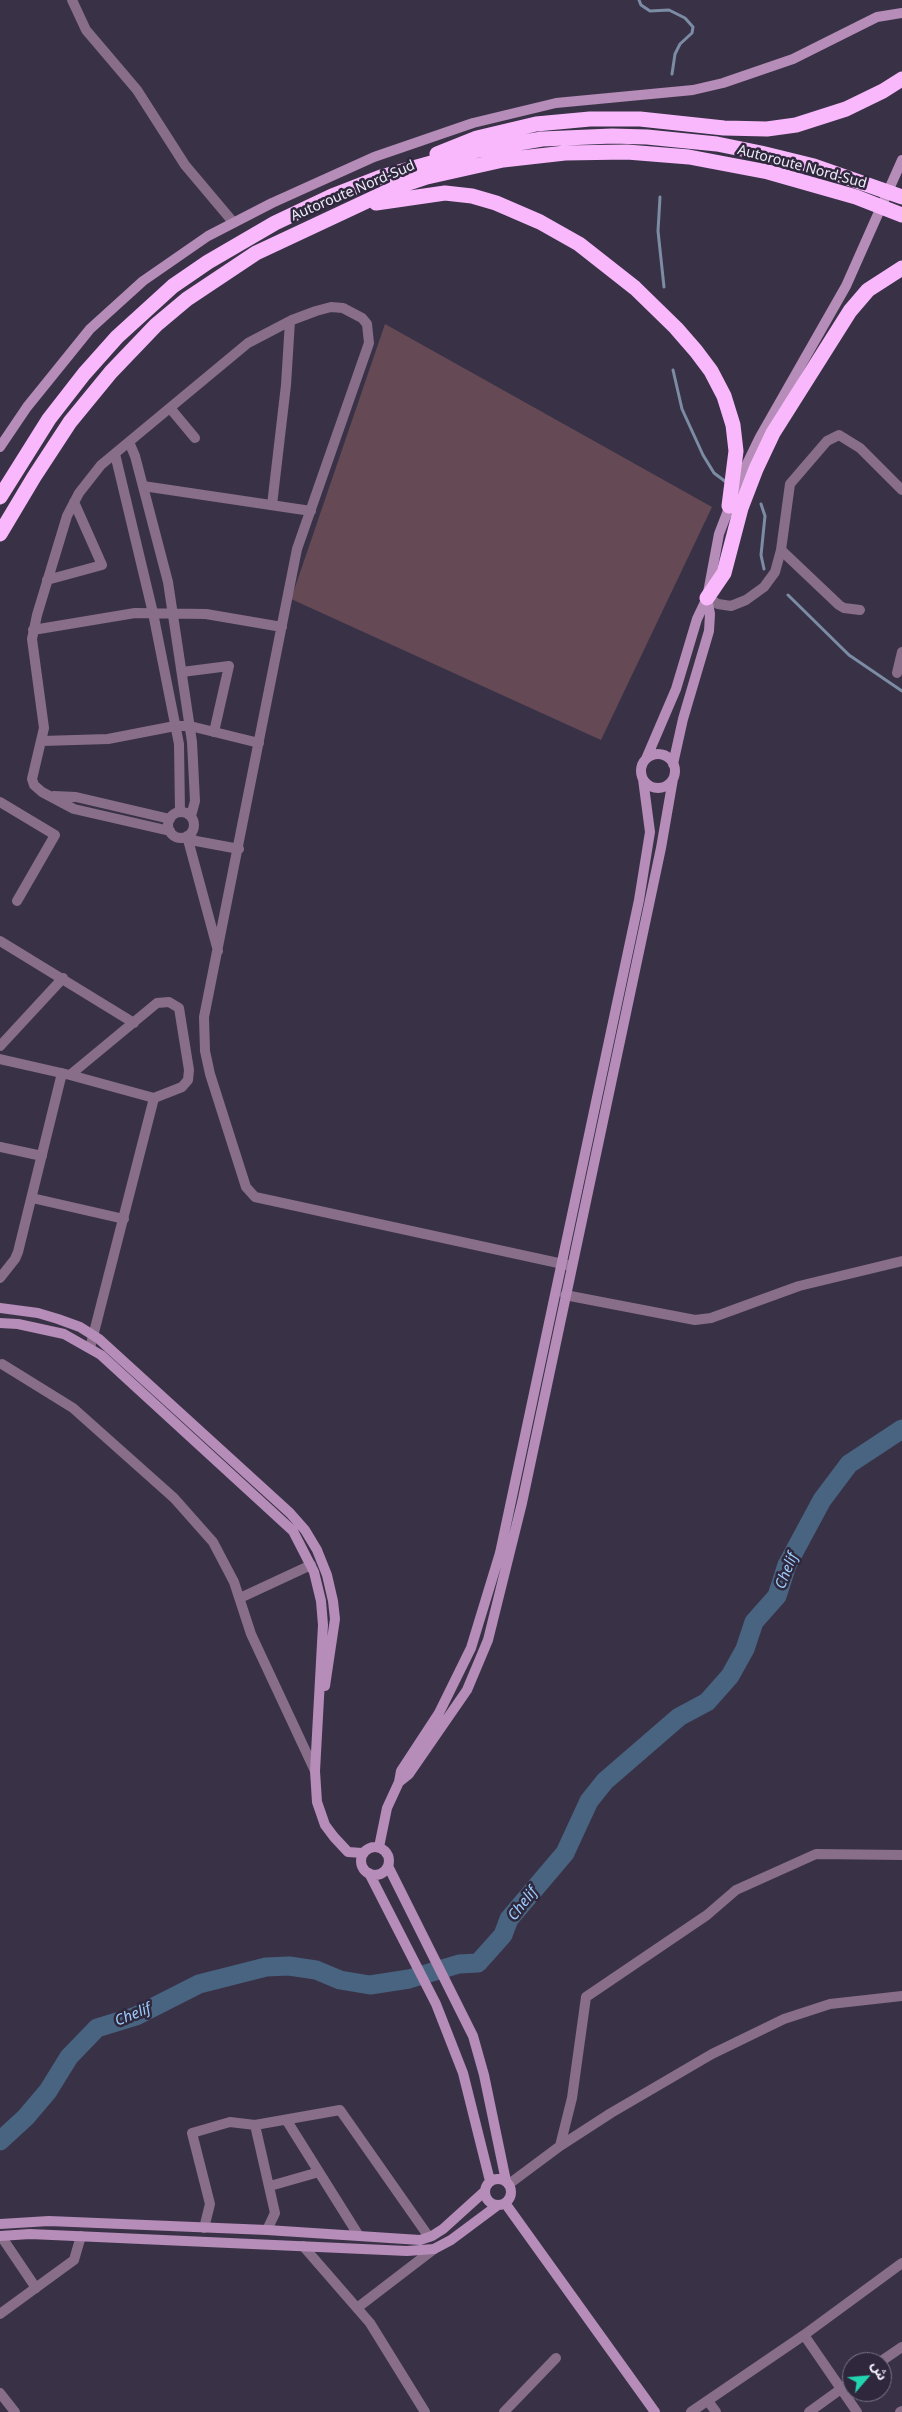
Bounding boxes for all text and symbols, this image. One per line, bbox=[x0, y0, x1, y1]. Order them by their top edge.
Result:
street label: Autoroute Nord-Sud bbox=[736, 142, 868, 192]
street label: Autoroute Nord-Sud bbox=[288, 157, 418, 225]
water label: Chelif bbox=[772, 1550, 802, 1592]
water label: Chelif bbox=[504, 1884, 542, 1924]
water label: Chelif bbox=[112, 2000, 154, 2030]
north arrow bbox=[842, 2352, 892, 2402]
text: ش bbox=[867, 2358, 893, 2383]

